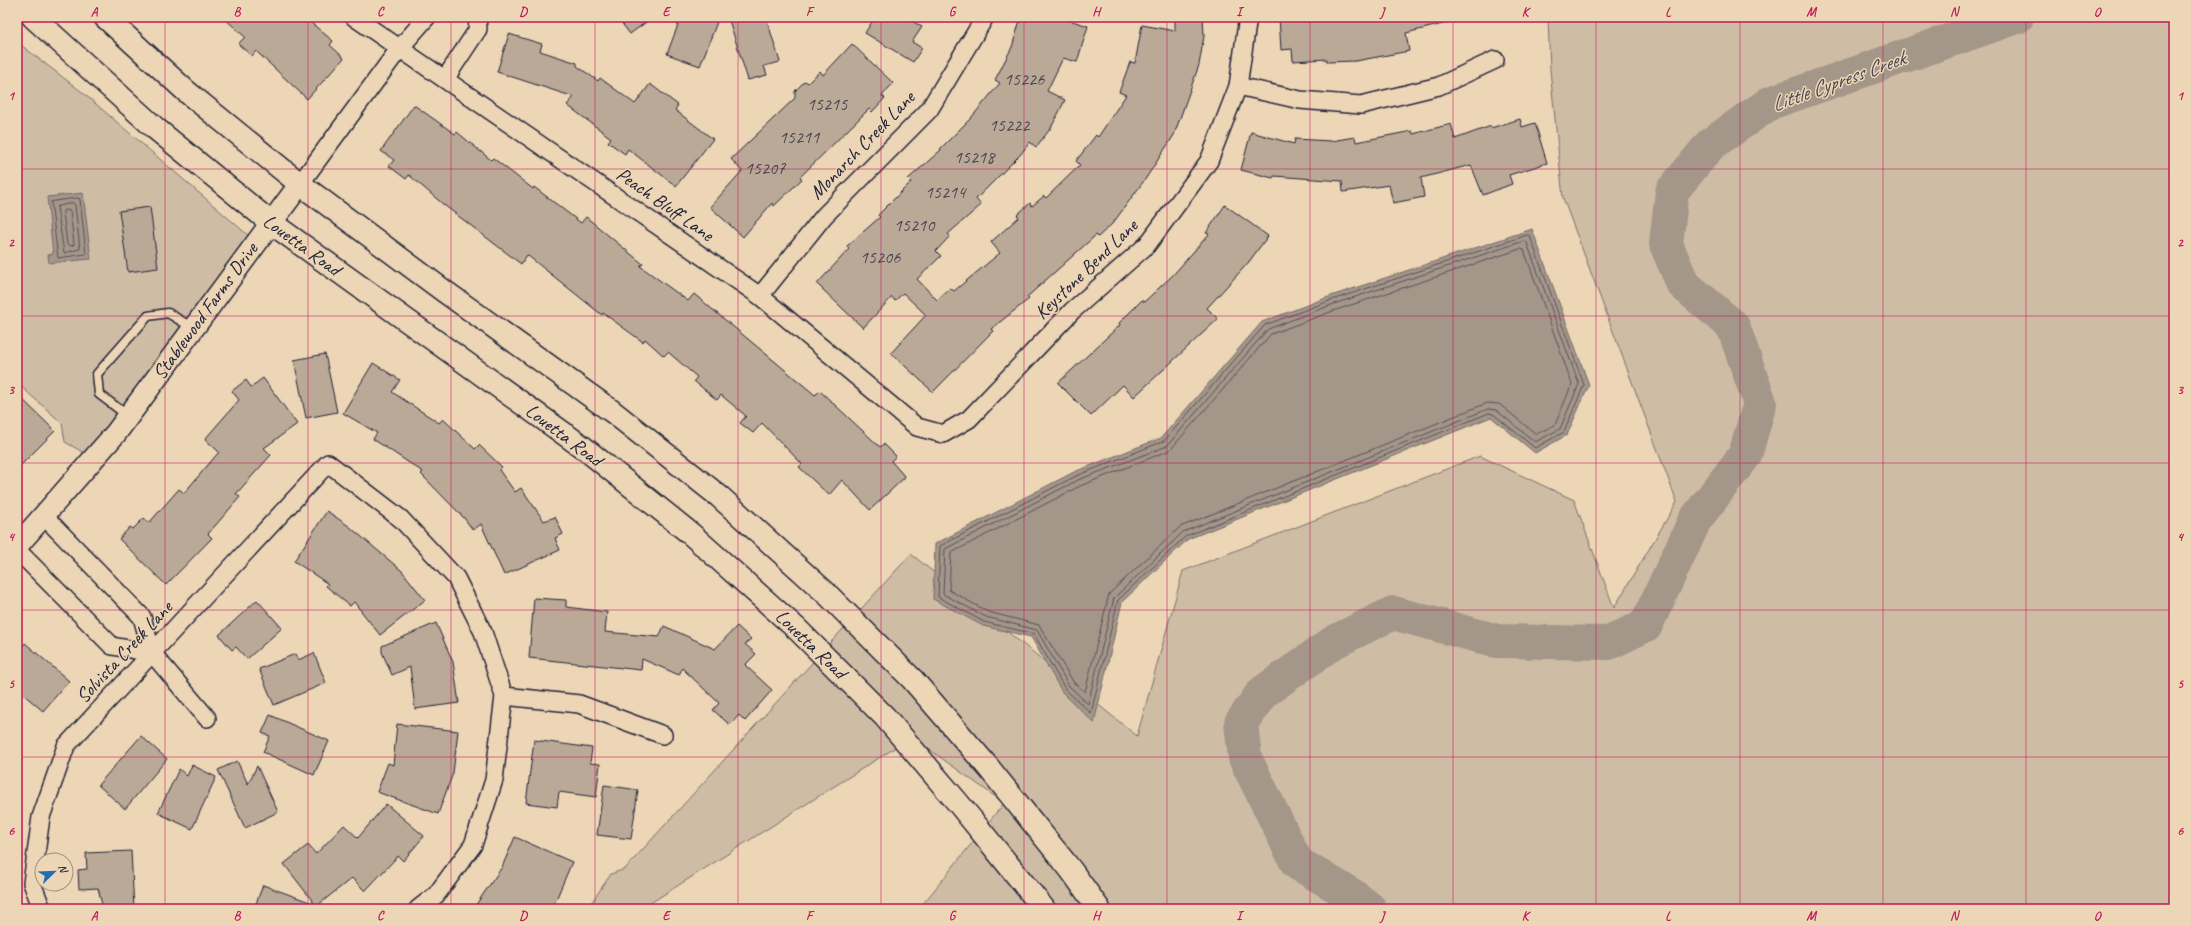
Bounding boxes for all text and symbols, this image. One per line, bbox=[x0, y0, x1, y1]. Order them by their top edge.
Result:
text: A bbox=[91, 4, 99, 20]
text: B bbox=[234, 4, 242, 20]
text: C bbox=[377, 4, 385, 20]
text: D bbox=[519, 4, 528, 20]
text: E bbox=[663, 4, 672, 20]
text: F bbox=[806, 4, 815, 20]
text: G bbox=[949, 4, 957, 20]
text: H bbox=[1092, 4, 1102, 20]
text: I bbox=[1236, 4, 1245, 20]
text: J bbox=[1379, 4, 1386, 20]
text: K bbox=[1522, 4, 1532, 20]
text: L bbox=[1665, 4, 1672, 20]
text: M bbox=[1806, 4, 1817, 20]
text: N bbox=[1950, 4, 1961, 20]
text: O bbox=[2094, 4, 2103, 20]
water label: Little Cypress Creek bbox=[1768, 44, 1911, 117]
house number: 15226 bbox=[1004, 68, 1045, 90]
street label: Monarch Creek Lane bbox=[804, 84, 921, 204]
text: 1 bbox=[8, 88, 16, 104]
text: 1 bbox=[2177, 88, 2185, 104]
house number: 15215 bbox=[807, 93, 848, 115]
house number: 15222 bbox=[989, 114, 1031, 136]
house number: 15211 bbox=[779, 126, 820, 148]
house number: 15218 bbox=[954, 146, 996, 168]
house number: 15207 bbox=[745, 157, 786, 179]
street label: Peach Bluff Lane bbox=[612, 161, 720, 248]
house number: 15214 bbox=[925, 181, 967, 203]
street label: Louetta Road bbox=[258, 208, 348, 283]
street label: Keystone Bend Lane bbox=[1029, 212, 1144, 325]
house number: 15210 bbox=[894, 214, 936, 236]
text: 2 bbox=[8, 235, 15, 251]
text: 2 bbox=[2177, 235, 2184, 251]
street label: Stablewood Farms Drive bbox=[147, 236, 264, 385]
house number: 15206 bbox=[860, 246, 901, 268]
text: 3 bbox=[8, 382, 15, 398]
text: 3 bbox=[2177, 382, 2184, 398]
street label: Louetta Road bbox=[521, 398, 610, 474]
text: 4 bbox=[8, 529, 16, 545]
text: 4 bbox=[2177, 529, 2185, 545]
street label: Solvista Creek Lane bbox=[70, 595, 179, 708]
street label: Louetta Road bbox=[770, 604, 854, 686]
text: 5 bbox=[8, 676, 15, 692]
text: 5 bbox=[2177, 676, 2184, 692]
text: 6 bbox=[8, 823, 15, 839]
text: 6 bbox=[2177, 823, 2184, 839]
north arrow bbox=[34, 852, 74, 892]
text: N bbox=[55, 862, 72, 876]
text: A bbox=[91, 908, 99, 924]
text: B bbox=[234, 908, 242, 924]
text: C bbox=[377, 908, 385, 924]
text: D bbox=[519, 908, 528, 924]
text: E bbox=[663, 908, 672, 924]
text: F bbox=[806, 908, 815, 924]
text: G bbox=[949, 908, 957, 924]
text: H bbox=[1092, 908, 1102, 924]
text: I bbox=[1236, 908, 1245, 924]
text: J bbox=[1379, 908, 1386, 924]
text: K bbox=[1522, 908, 1532, 924]
text: L bbox=[1665, 908, 1672, 924]
text: M bbox=[1806, 908, 1817, 924]
text: N bbox=[1950, 908, 1961, 924]
text: O bbox=[2094, 908, 2103, 924]

